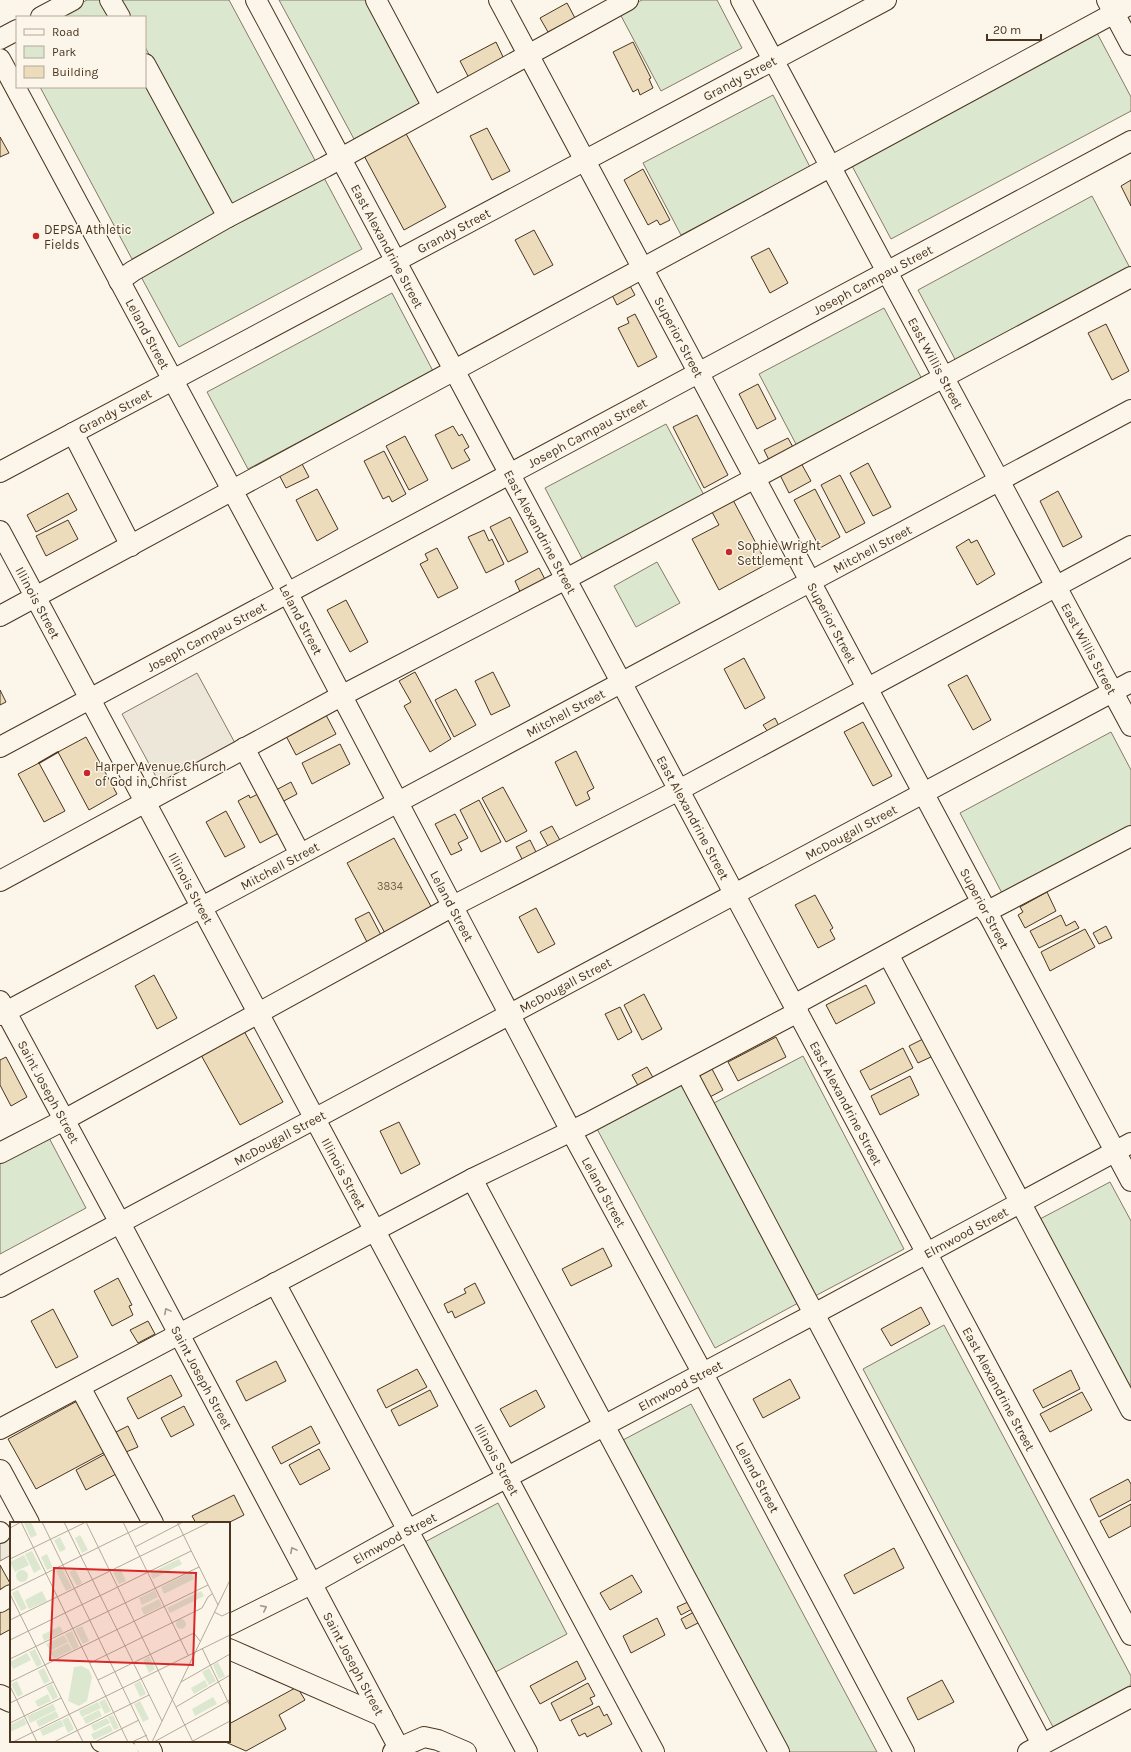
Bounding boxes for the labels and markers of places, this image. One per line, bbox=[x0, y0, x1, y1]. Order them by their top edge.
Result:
place label: DEPSA Athletic Fields bbox=[44, 222, 131, 252]
marker: DEPSA Athletic Fields bbox=[31, 231, 41, 241]
place label: Sophie Wright Settlement bbox=[737, 538, 821, 568]
marker: Sophie Wright Settlement bbox=[724, 547, 734, 557]
place label: Harper Avenue Church of God in Christ bbox=[95, 759, 226, 789]
marker: Harper Avenue Church of God in Christ bbox=[82, 768, 92, 778]

